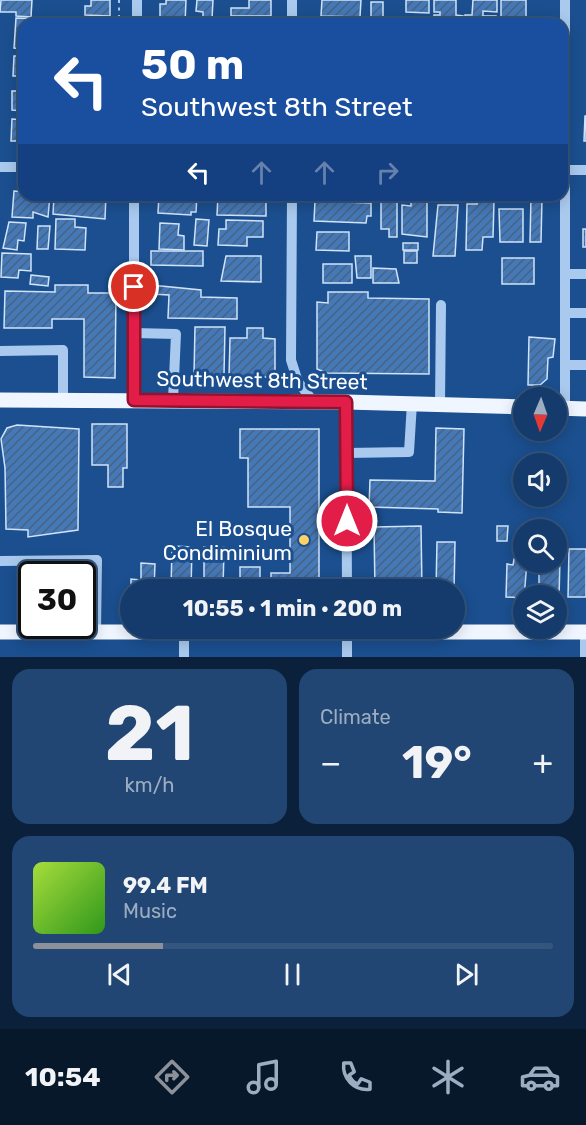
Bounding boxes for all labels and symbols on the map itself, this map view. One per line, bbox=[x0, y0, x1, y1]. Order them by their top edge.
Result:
pin bbox=[108, 261, 159, 312]
street label: Southwest 8th Street bbox=[156, 366, 368, 394]
north arrow bbox=[513, 387, 567, 441]
position arrow bbox=[315, 489, 379, 553]
place label: El Bosque Condiminium bbox=[163, 516, 292, 565]
marker: El Bosque Condiminium bbox=[297, 533, 311, 547]
speed limit sign: 30 bbox=[18, 561, 96, 639]

